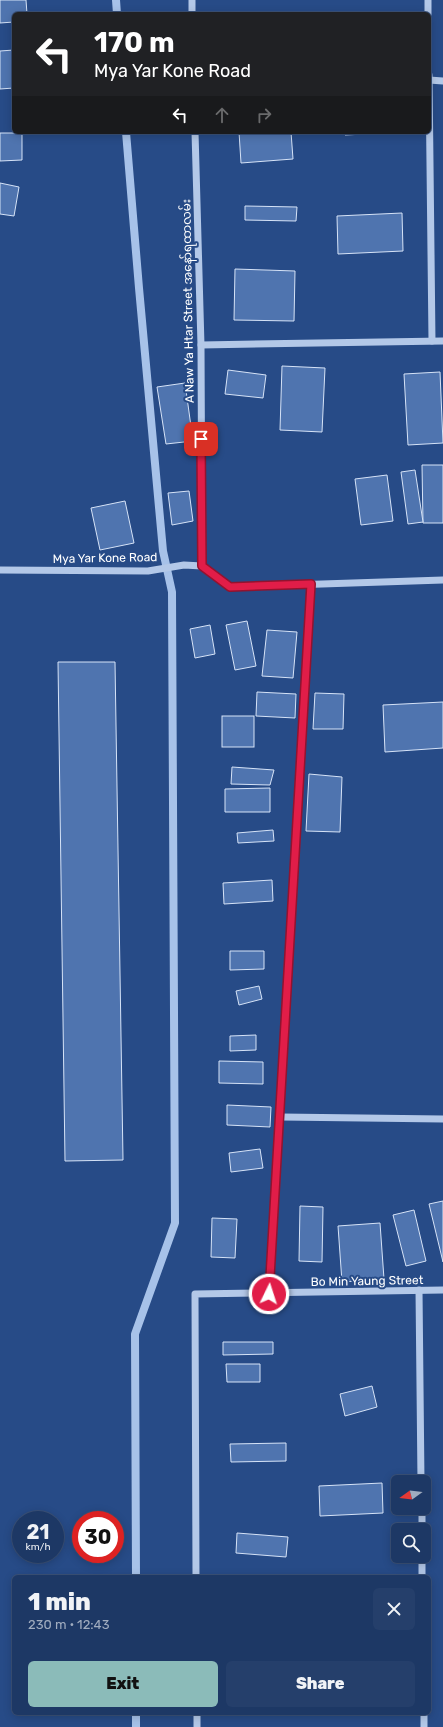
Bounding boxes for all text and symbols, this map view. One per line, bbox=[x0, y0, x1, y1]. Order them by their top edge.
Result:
text: 170 m bbox=[94, 26, 175, 59]
icon: left bbox=[28, 28, 80, 80]
text: Mya Yar Kone Road bbox=[94, 60, 251, 82]
icon: left bbox=[169, 104, 191, 126]
icon: ahead bbox=[211, 104, 233, 126]
icon: right bbox=[253, 104, 275, 126]
street label: A Naw Ya Htar Street အနော်ရထာလမ်း bbox=[177, 199, 200, 403]
pin bbox=[184, 422, 218, 456]
icon: arrive bbox=[190, 428, 212, 450]
street label: Mya Yar Kone Road bbox=[53, 550, 157, 566]
position arrow bbox=[248, 1273, 290, 1315]
street label: Bo Min Yaung Street bbox=[311, 1273, 424, 1289]
north arrow bbox=[391, 1475, 431, 1515]
map controls bbox=[391, 1475, 431, 1563]
speed limit sign: 30 bbox=[72, 1511, 124, 1563]
text: 21 bbox=[27, 1520, 49, 1544]
button: search bbox=[391, 1523, 431, 1563]
text: km/h bbox=[26, 1541, 50, 1553]
text: 1 min bbox=[28, 1588, 91, 1616]
button: close bbox=[373, 1588, 415, 1630]
text: 230 m · 12:43 bbox=[28, 1617, 110, 1632]
button: Exit bbox=[28, 1661, 218, 1707]
button: Share bbox=[226, 1661, 415, 1707]

